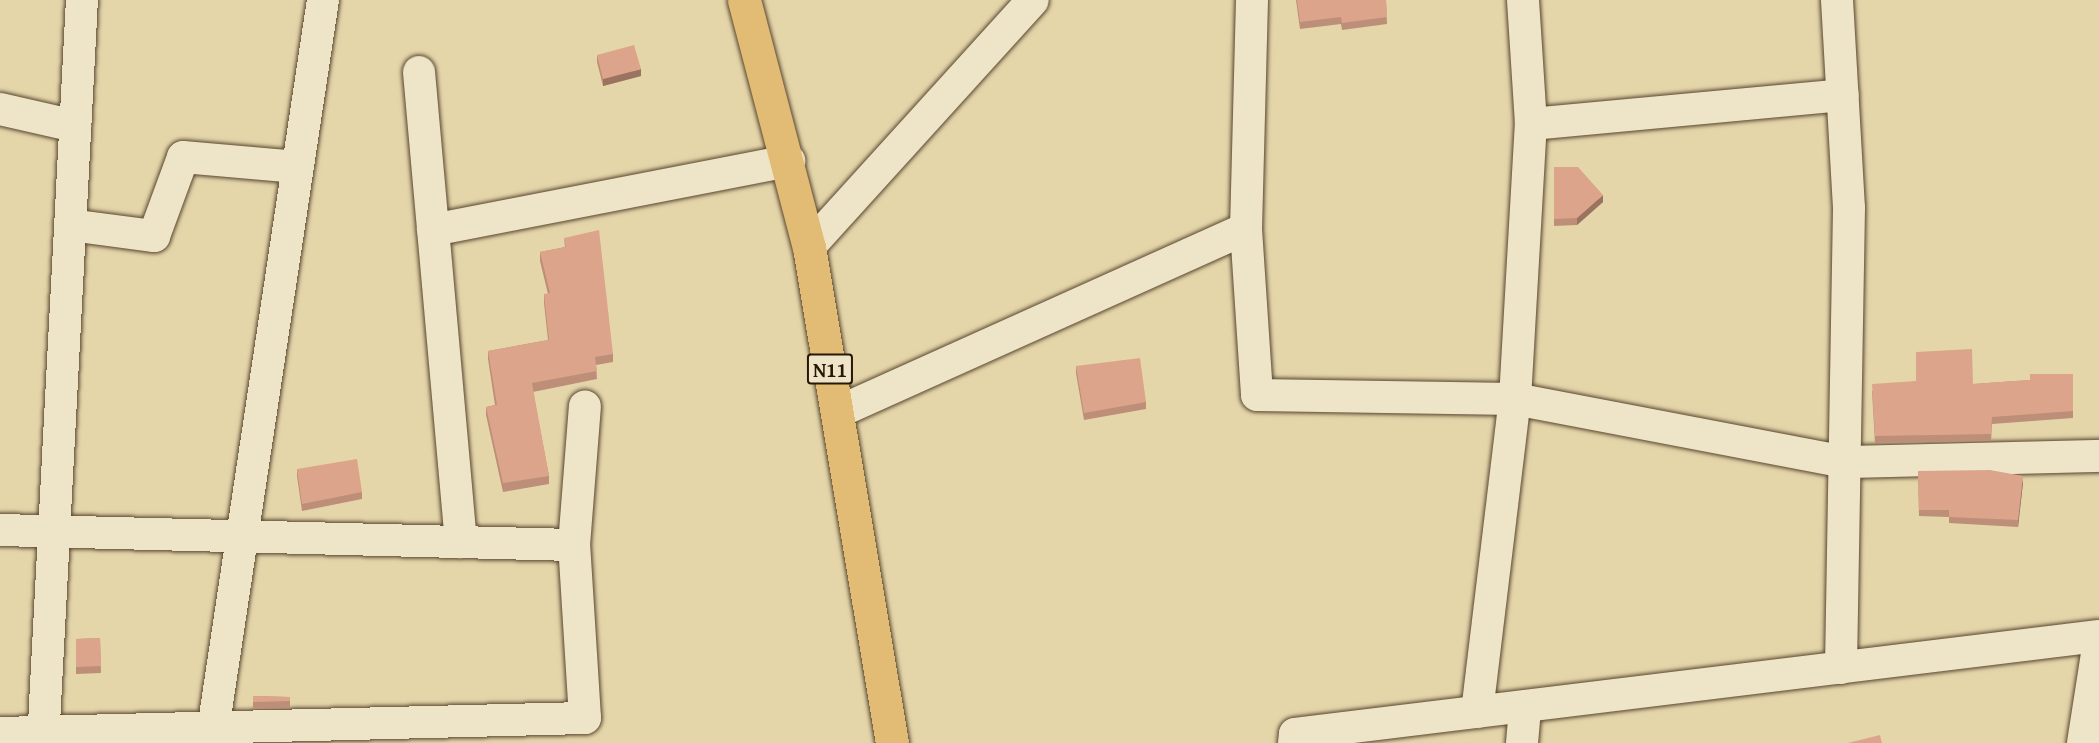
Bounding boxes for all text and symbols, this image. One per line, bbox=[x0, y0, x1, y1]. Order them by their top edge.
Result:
road number: N11 bbox=[806, 352, 854, 386]

